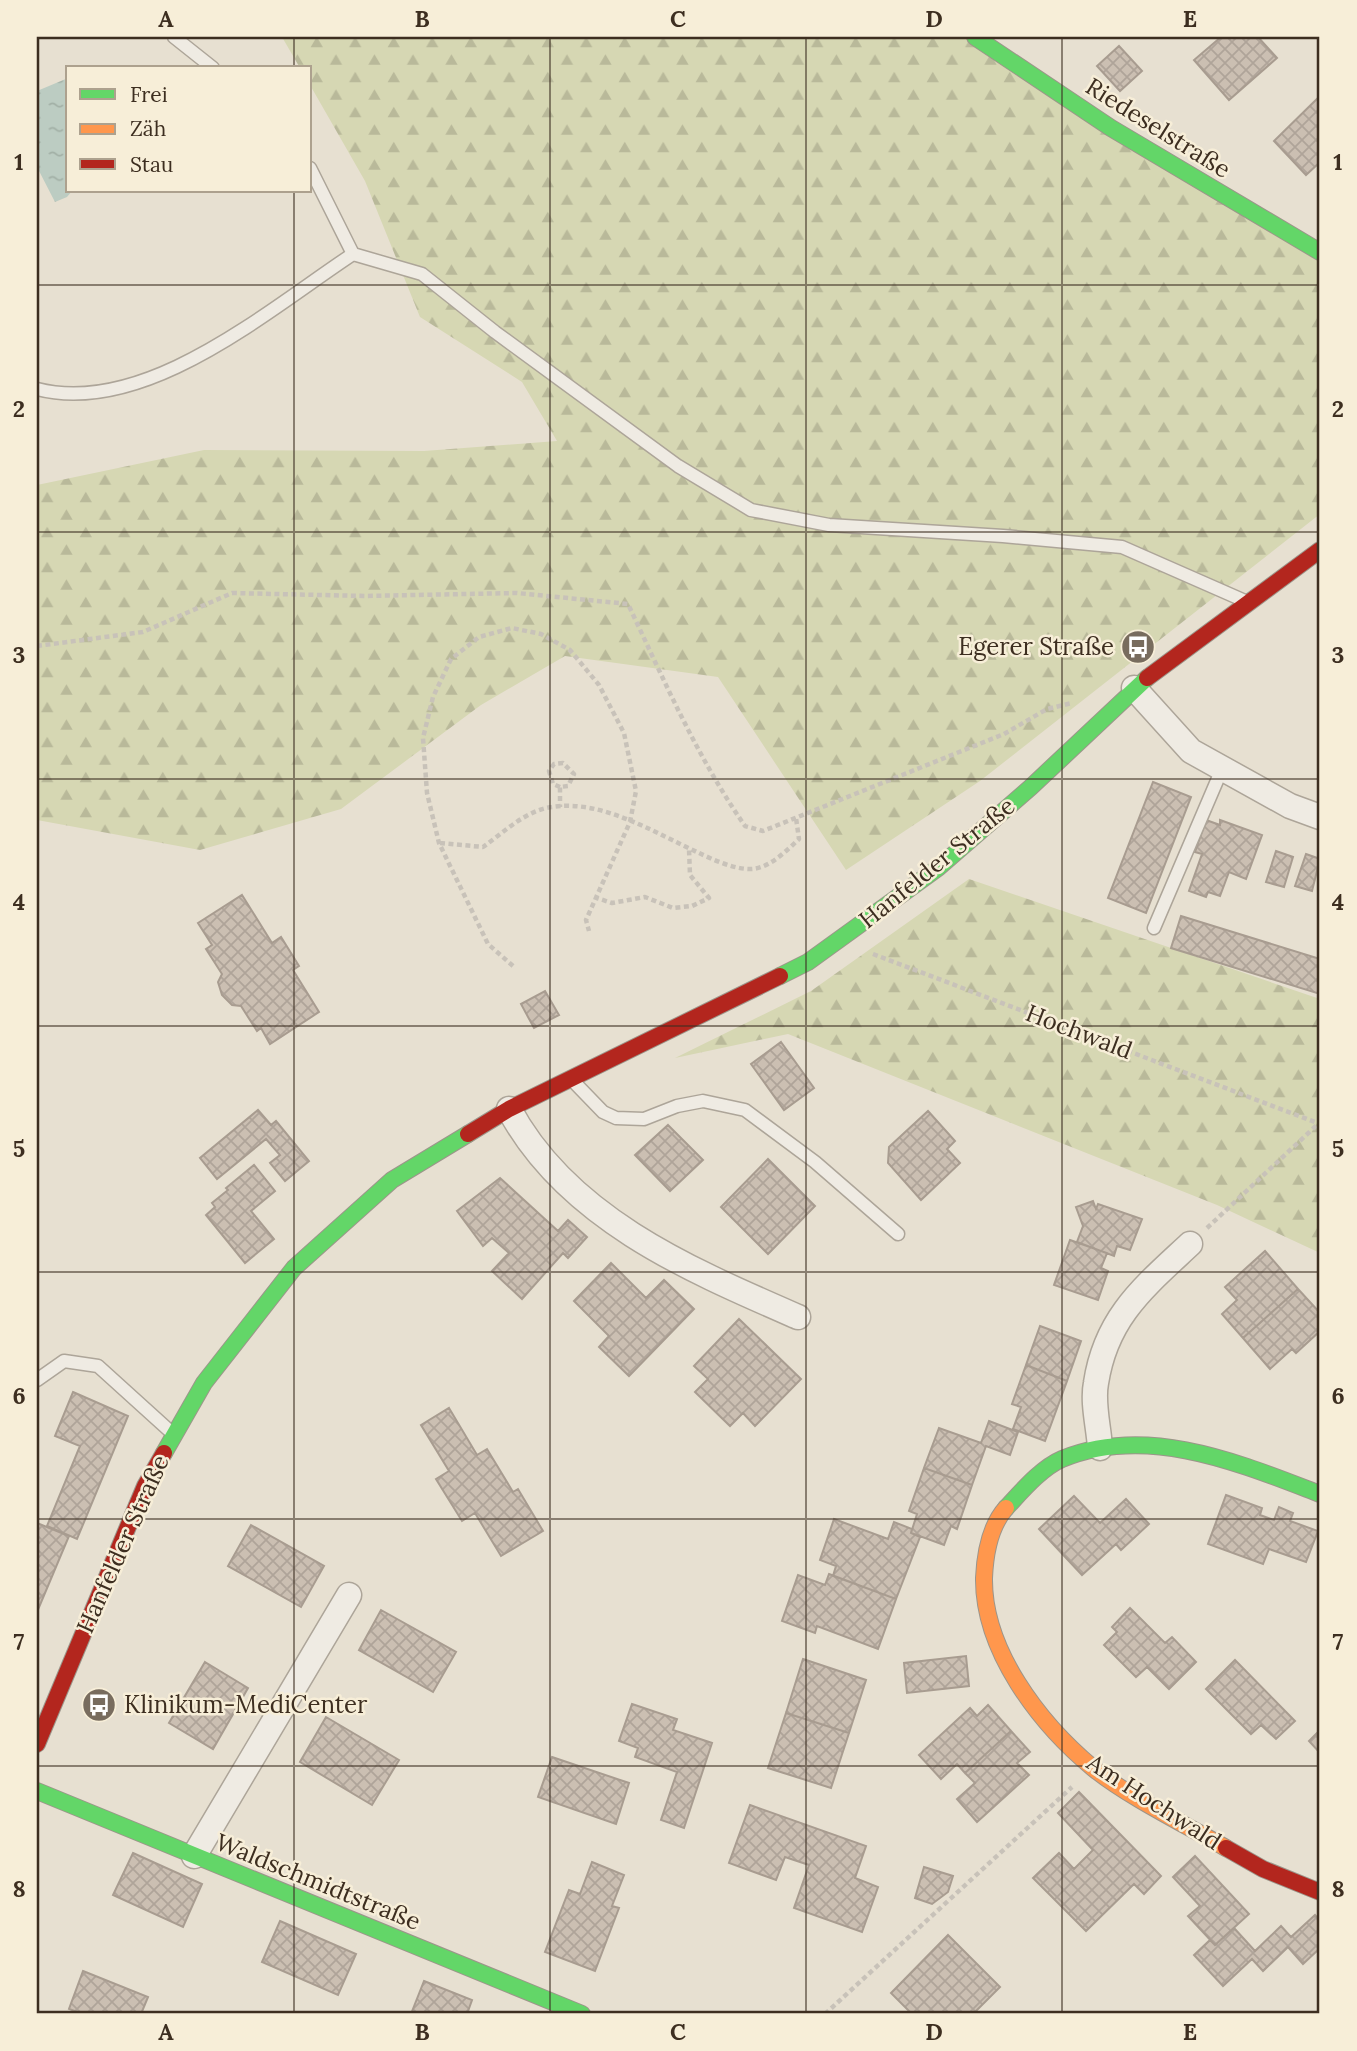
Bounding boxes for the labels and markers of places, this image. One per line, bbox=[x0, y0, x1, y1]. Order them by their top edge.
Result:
bus stop icon: Egerer Straße bbox=[1119, 628, 1157, 666]
place label: Egerer Straße bbox=[958, 631, 1114, 662]
bus stop icon: Klinikum-MediCenter bbox=[80, 1686, 118, 1724]
place label: Klinikum-MediCenter bbox=[124, 1689, 368, 1720]

